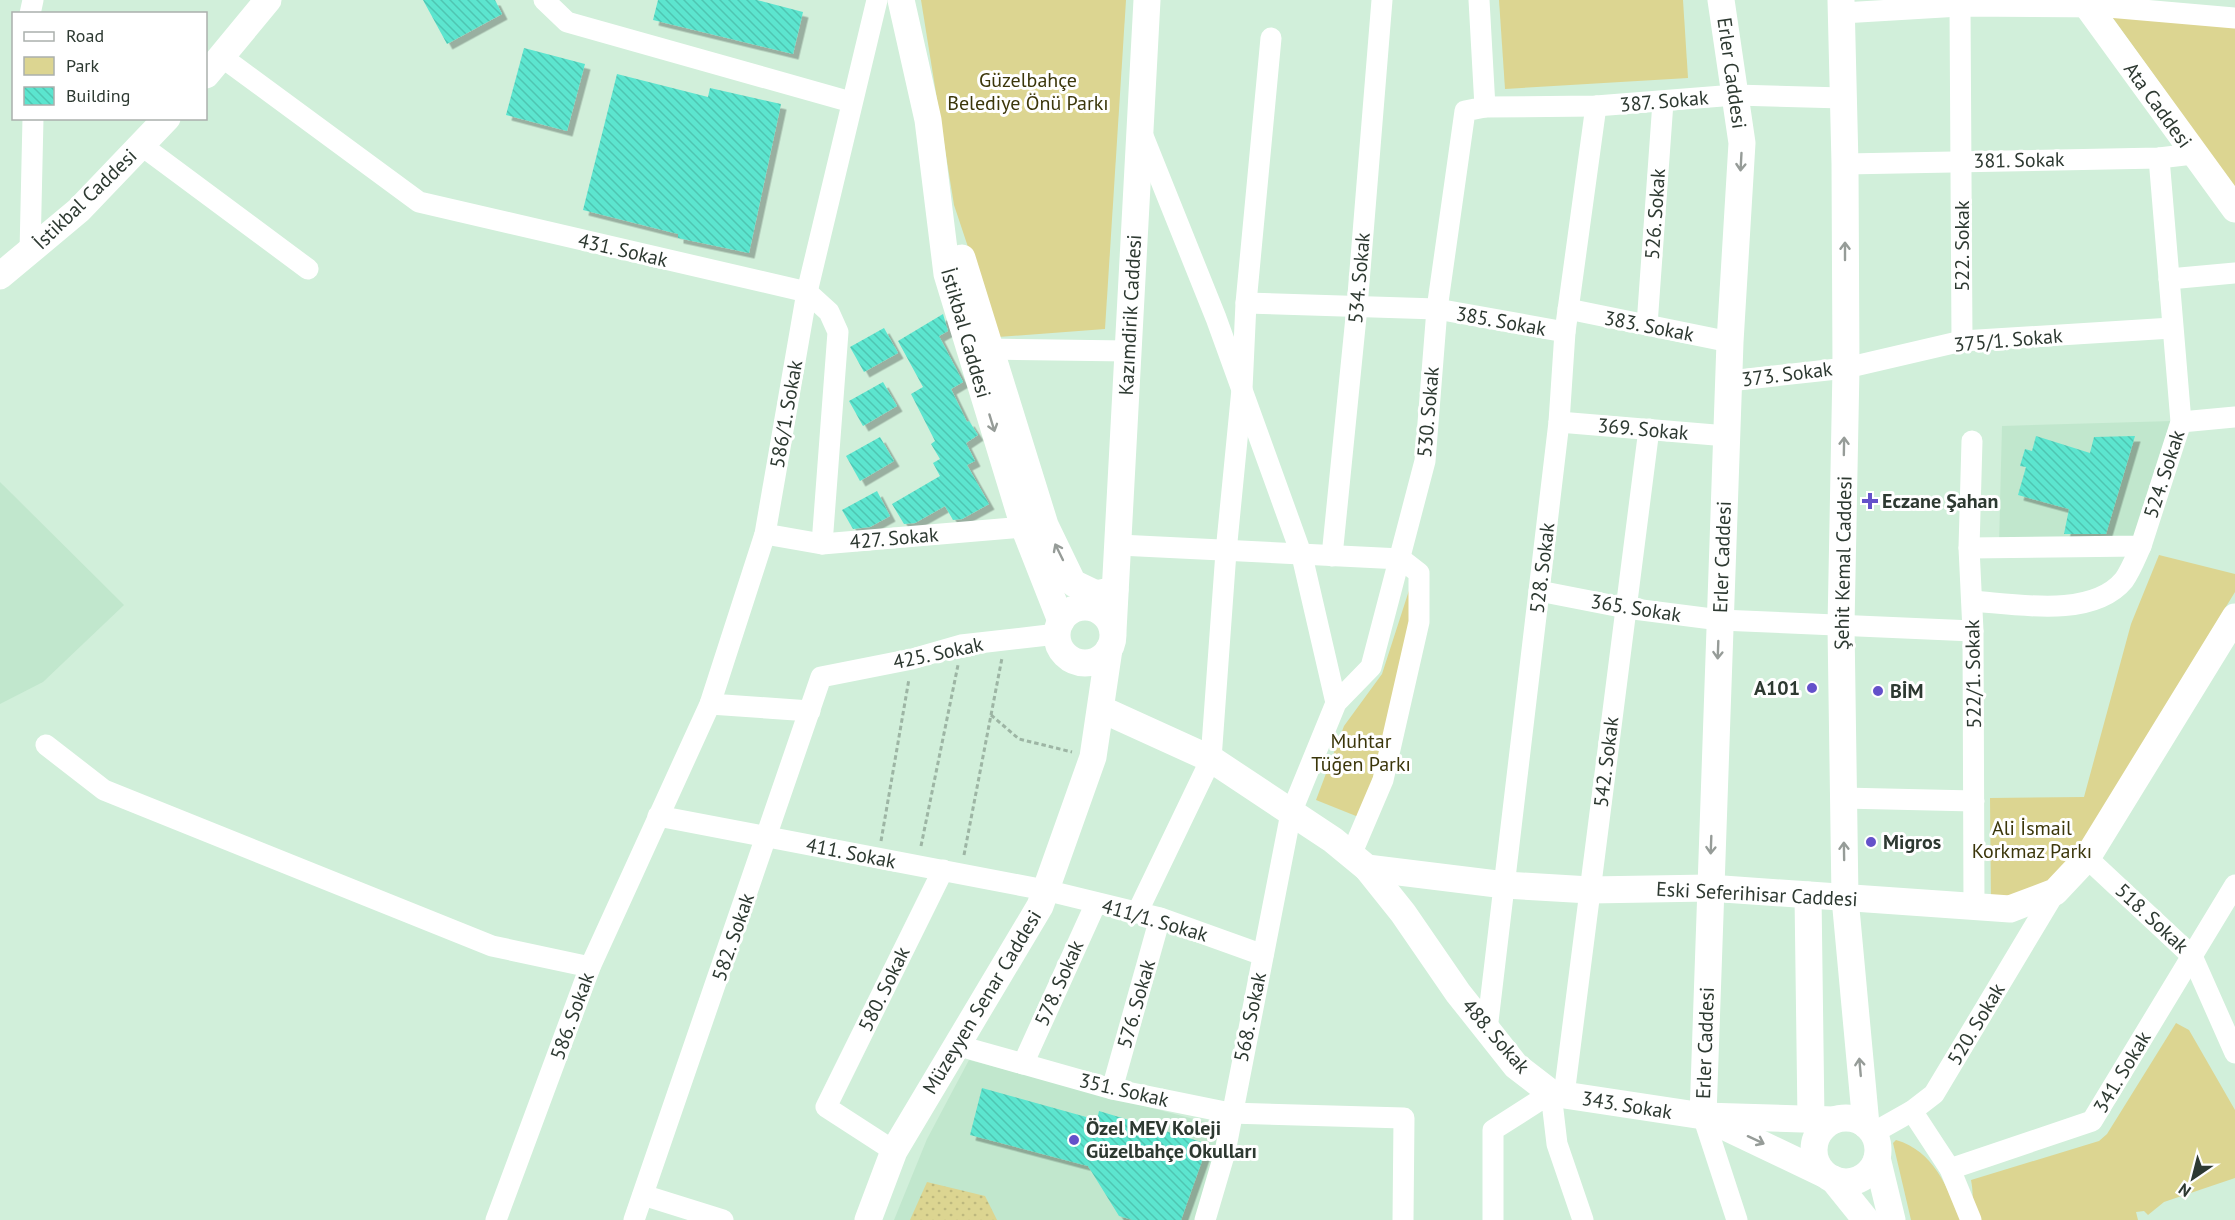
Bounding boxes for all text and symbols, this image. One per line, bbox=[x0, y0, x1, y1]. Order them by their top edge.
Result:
legend bbox=[12, 12, 207, 120]
street label: Erler Caddesi bbox=[1711, 16, 1753, 130]
text: Road bbox=[66, 24, 104, 47]
text: Park bbox=[66, 54, 99, 77]
street label: Ata Caddesi bbox=[2118, 57, 2198, 153]
park label: Güzelbahçe Belediye Önü Parkı bbox=[947, 67, 1109, 116]
text: Building bbox=[66, 84, 130, 107]
street label: 387. Sokak bbox=[1619, 84, 1710, 118]
street label: İstikbal Caddesi bbox=[28, 143, 142, 255]
street label: 381. Sokak bbox=[1973, 146, 2065, 174]
one-way arrow bbox=[1735, 151, 1746, 171]
street label: 526. Sokak bbox=[1639, 167, 1671, 260]
street label: 522. Sokak bbox=[1949, 200, 1975, 292]
street label: 431. Sokak bbox=[576, 227, 671, 273]
street label: 534. Sokak bbox=[1342, 231, 1376, 325]
street label: Kazımdirik Caddesi bbox=[1113, 234, 1147, 396]
one-way arrow bbox=[1839, 242, 1851, 262]
street label: İstikbal Caddesi bbox=[935, 265, 997, 401]
street label: 385. Sokak bbox=[1454, 300, 1549, 342]
street label: 383. Sokak bbox=[1602, 305, 1697, 348]
street label: 375/1. Sokak bbox=[1952, 322, 2064, 358]
street label: 373. Sokak bbox=[1740, 355, 1834, 392]
street label: 586/1. Sokak bbox=[764, 358, 808, 470]
street label: 530. Sokak bbox=[1411, 365, 1445, 459]
street label: 369. Sokak bbox=[1596, 412, 1690, 446]
one-way arrow bbox=[988, 413, 999, 432]
street label: 524. Sokak bbox=[2138, 426, 2191, 521]
one-way arrow bbox=[1838, 437, 1850, 457]
street label: Şehit Kemal Caddesi bbox=[1828, 476, 1858, 650]
place label: Eczane Şahan bbox=[1882, 488, 1998, 514]
marker: Eczane Şahan bbox=[1863, 494, 1877, 508]
street label: Erler Caddesi bbox=[1707, 501, 1737, 613]
street label: 427. Sokak bbox=[849, 521, 940, 555]
street label: 528. Sokak bbox=[1524, 521, 1561, 615]
one-way arrow bbox=[1052, 544, 1064, 562]
street label: 365. Sokak bbox=[1589, 588, 1683, 628]
street label: 522/1. Sokak bbox=[1959, 619, 1987, 729]
street label: 425. Sokak bbox=[891, 631, 986, 675]
one-way arrow bbox=[1713, 640, 1724, 660]
place label: A101 bbox=[1754, 675, 1800, 701]
place label: BİM bbox=[1890, 678, 1924, 704]
marker: A101 bbox=[1805, 681, 1819, 695]
marker: BİM bbox=[1871, 684, 1885, 698]
street label: 542. Sokak bbox=[1588, 715, 1625, 809]
park label: Muhtar Tüğen Parkı bbox=[1311, 728, 1411, 777]
park label: Ali İsmail Korkmaz Parkı bbox=[1972, 815, 2092, 864]
place label: Migros bbox=[1883, 829, 1941, 855]
street label: 411. Sokak bbox=[804, 832, 899, 875]
one-way arrow bbox=[1705, 835, 1717, 855]
marker: Migros bbox=[1864, 835, 1878, 849]
one-way arrow bbox=[1839, 842, 1850, 862]
street label: Eski Seferihisar Caddesi bbox=[1655, 876, 1859, 912]
street label: 518. Sokak bbox=[2110, 877, 2195, 959]
street label: 582. Sokak bbox=[706, 889, 760, 984]
street label: 411/1. Sokak bbox=[1099, 892, 1211, 948]
street label: Müzeyyen Senar Caddesi bbox=[917, 905, 1047, 1099]
street label: 578. Sokak bbox=[1029, 936, 1090, 1030]
street label: 580. Sokak bbox=[852, 942, 916, 1036]
street label: 576. Sokak bbox=[1111, 956, 1161, 1051]
street label: 586. Sokak bbox=[544, 968, 600, 1063]
street label: 568. Sokak bbox=[1228, 969, 1272, 1064]
street label: 520. Sokak bbox=[1941, 978, 2011, 1070]
street label: Erler Caddesi bbox=[1690, 987, 1720, 1099]
street label: 488. Sokak bbox=[1456, 993, 1536, 1079]
street label: 341. Sokak bbox=[2087, 1026, 2157, 1118]
one-way arrow bbox=[1854, 1057, 1865, 1077]
street label: 351. Sokak bbox=[1077, 1067, 1172, 1113]
street label: 343. Sokak bbox=[1580, 1085, 1674, 1125]
place label: Özel MEV Koleji Güzelbahçe Okulları bbox=[1086, 1115, 1257, 1164]
marker: Özel MEV Koleji Güzelbahçe Okulları bbox=[1067, 1133, 1081, 1147]
one-way arrow bbox=[1747, 1135, 1765, 1147]
north arrow bbox=[2163, 1148, 2223, 1208]
text: N bbox=[2174, 1179, 2194, 1201]

